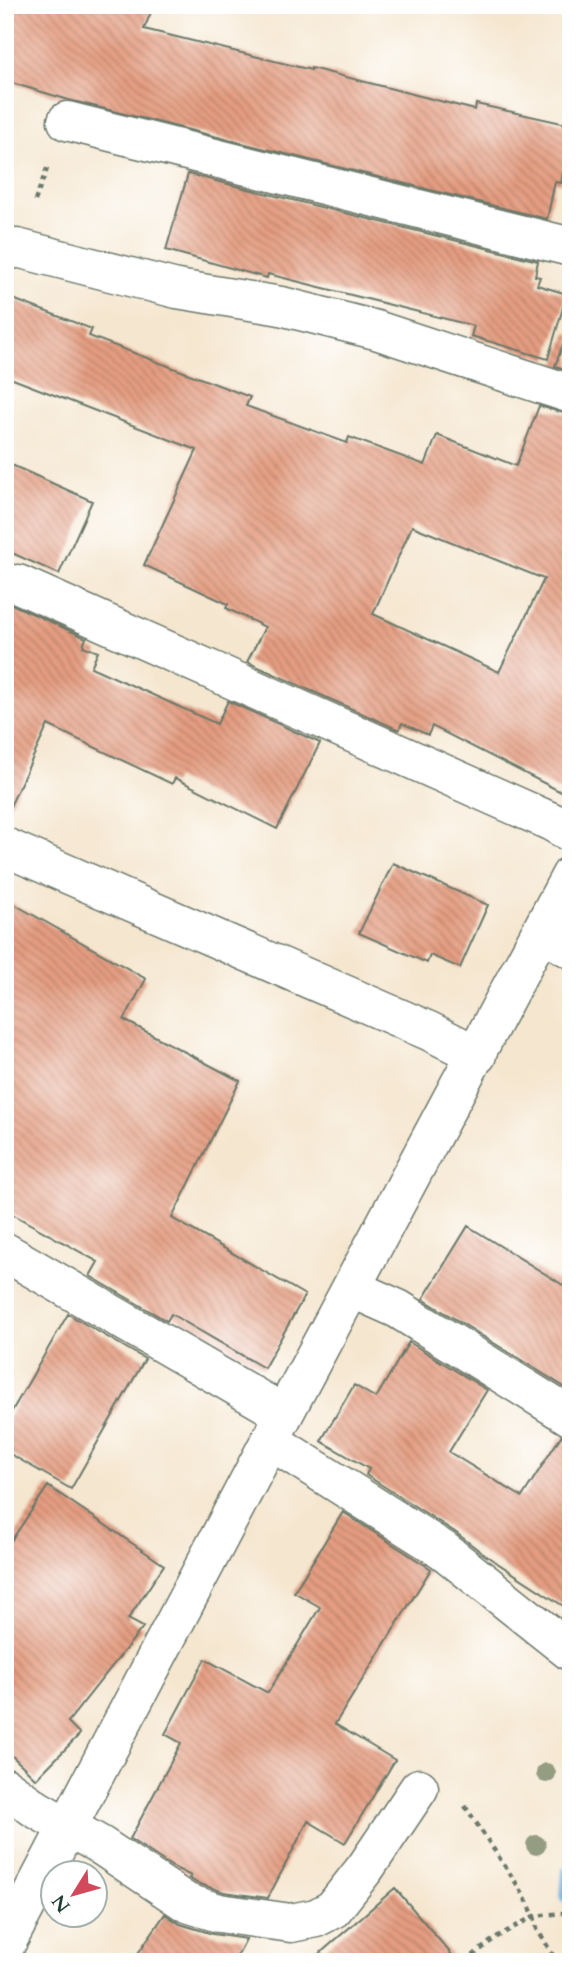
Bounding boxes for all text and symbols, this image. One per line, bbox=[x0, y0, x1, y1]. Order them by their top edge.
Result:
north arrow bbox=[38, 1858, 108, 1928]
text: N bbox=[46, 1889, 77, 1918]

